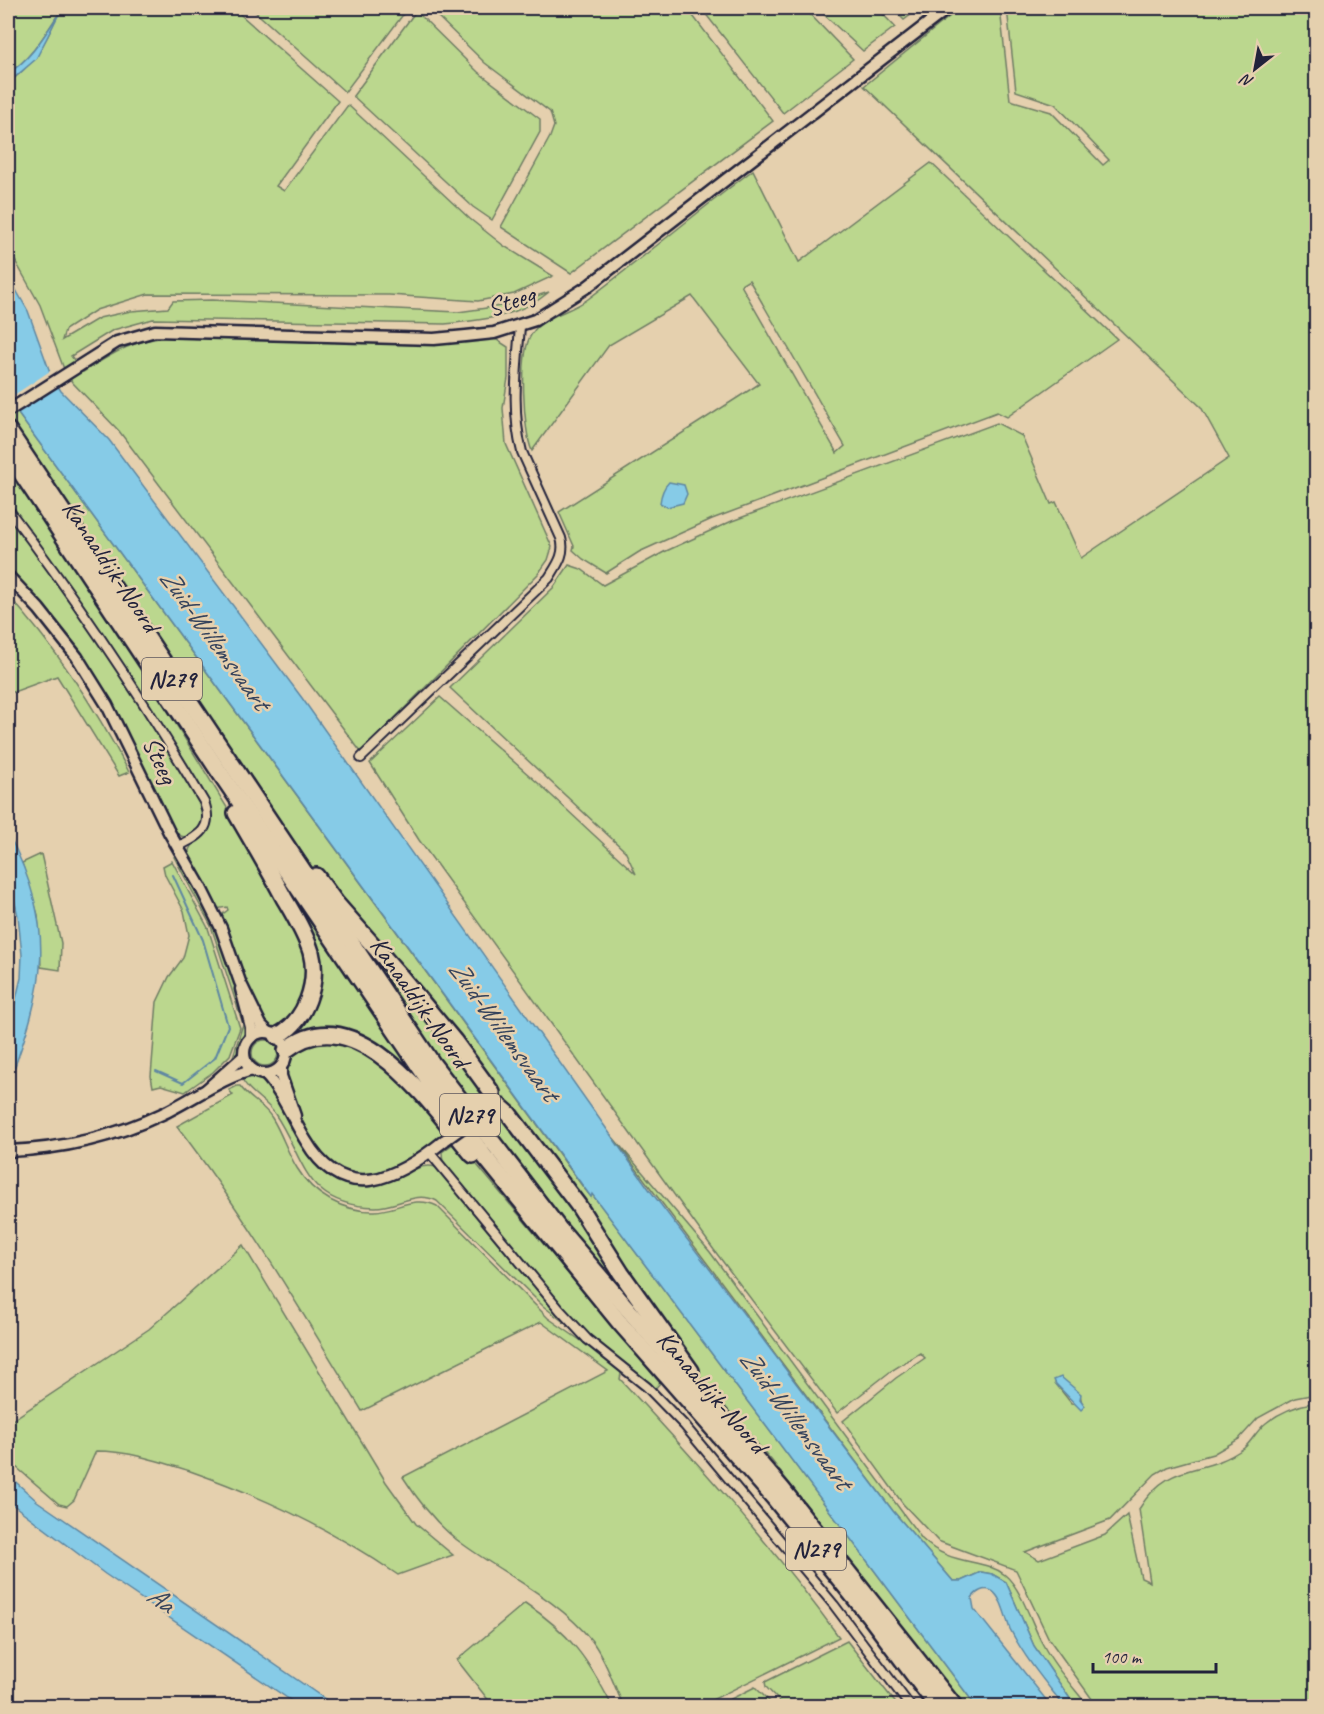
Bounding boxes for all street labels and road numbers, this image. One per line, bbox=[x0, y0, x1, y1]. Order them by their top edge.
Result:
street label: Steeg bbox=[483, 277, 541, 324]
street label: Kanaaldijk-Noord bbox=[55, 494, 169, 641]
road number: N279 bbox=[142, 658, 202, 700]
street label: Steeg bbox=[135, 731, 186, 790]
street label: Kanaaldijk-Noord bbox=[363, 930, 479, 1077]
road number: N279 bbox=[440, 1094, 500, 1136]
street label: Kanaaldijk-Noord bbox=[650, 1324, 777, 1463]
road number: N279 bbox=[786, 1528, 846, 1570]

